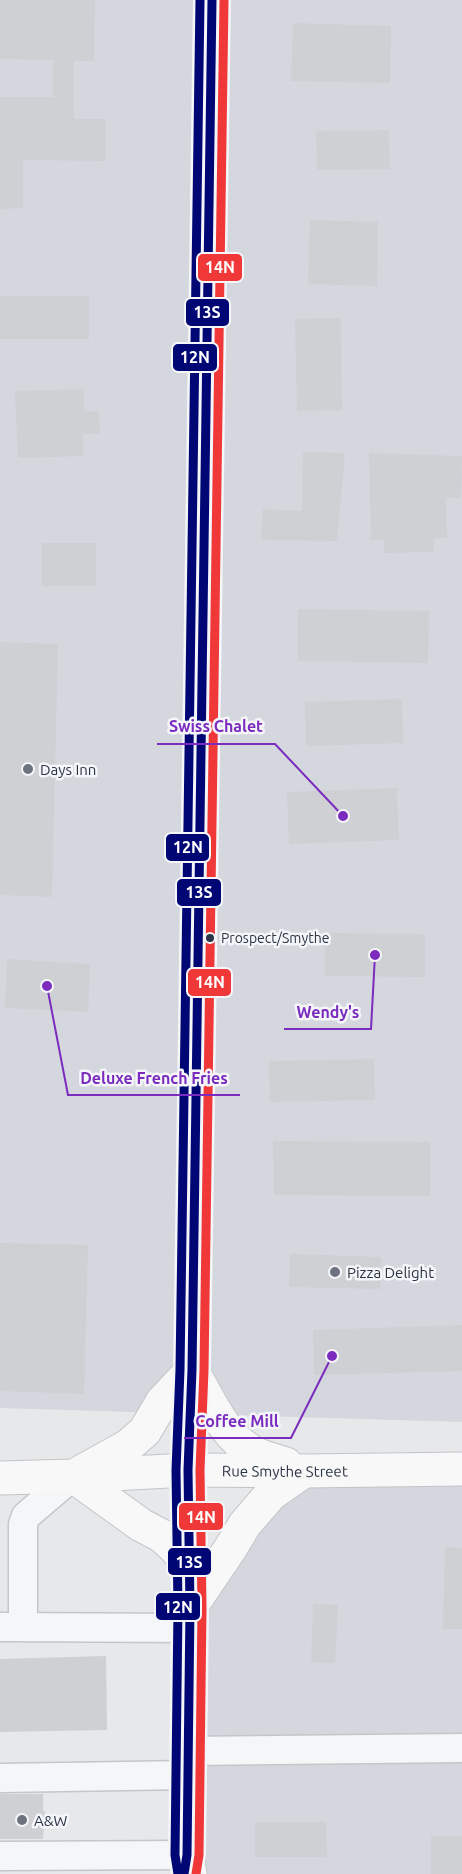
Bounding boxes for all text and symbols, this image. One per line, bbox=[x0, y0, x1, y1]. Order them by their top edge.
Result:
line badge: 14N bbox=[197, 253, 243, 282]
text: 14N bbox=[205, 258, 235, 276]
line badge: 13S bbox=[185, 298, 230, 327]
text: 13S bbox=[193, 303, 221, 321]
line badge: 12N bbox=[172, 343, 218, 372]
text: 12N bbox=[180, 348, 210, 366]
callout: Swiss Chalet bbox=[157, 710, 275, 744]
text: Swiss Chalet bbox=[169, 717, 263, 735]
place label: Days Inn bbox=[40, 761, 96, 778]
marker: Days Inn bbox=[21, 762, 35, 776]
line badge: 12N bbox=[165, 833, 210, 862]
text: 12N bbox=[173, 838, 203, 856]
line badge: 13S bbox=[176, 878, 222, 907]
text: 13S bbox=[185, 883, 213, 901]
place label: Prospect/Smythe bbox=[221, 930, 329, 946]
marker: Prospect/Smythe bbox=[204, 932, 216, 944]
line badge: 14N bbox=[187, 968, 232, 997]
text: 14N bbox=[195, 973, 225, 991]
callout: Wendy's bbox=[284, 995, 371, 1029]
text: Wendy's bbox=[297, 1003, 359, 1021]
callout: Deluxe French Fries bbox=[68, 1061, 240, 1095]
text: Deluxe French Fries bbox=[80, 1069, 228, 1087]
place label: Pizza Delight bbox=[347, 1264, 434, 1281]
marker: Pizza Delight bbox=[328, 1265, 342, 1279]
callout: Coffee Mill bbox=[184, 1404, 291, 1438]
text: Coffee Mill bbox=[195, 1412, 279, 1430]
street label: Rue Smythe Street bbox=[222, 1462, 348, 1480]
line badge: 14N bbox=[178, 1502, 224, 1531]
text: 14N bbox=[186, 1508, 216, 1526]
line badge: 13S bbox=[167, 1547, 212, 1576]
text: 13S bbox=[175, 1553, 203, 1571]
line badge: 12N bbox=[155, 1592, 201, 1621]
text: 12N bbox=[163, 1598, 193, 1616]
place label: A&W bbox=[34, 1812, 68, 1829]
marker: A&W bbox=[15, 1813, 29, 1827]

